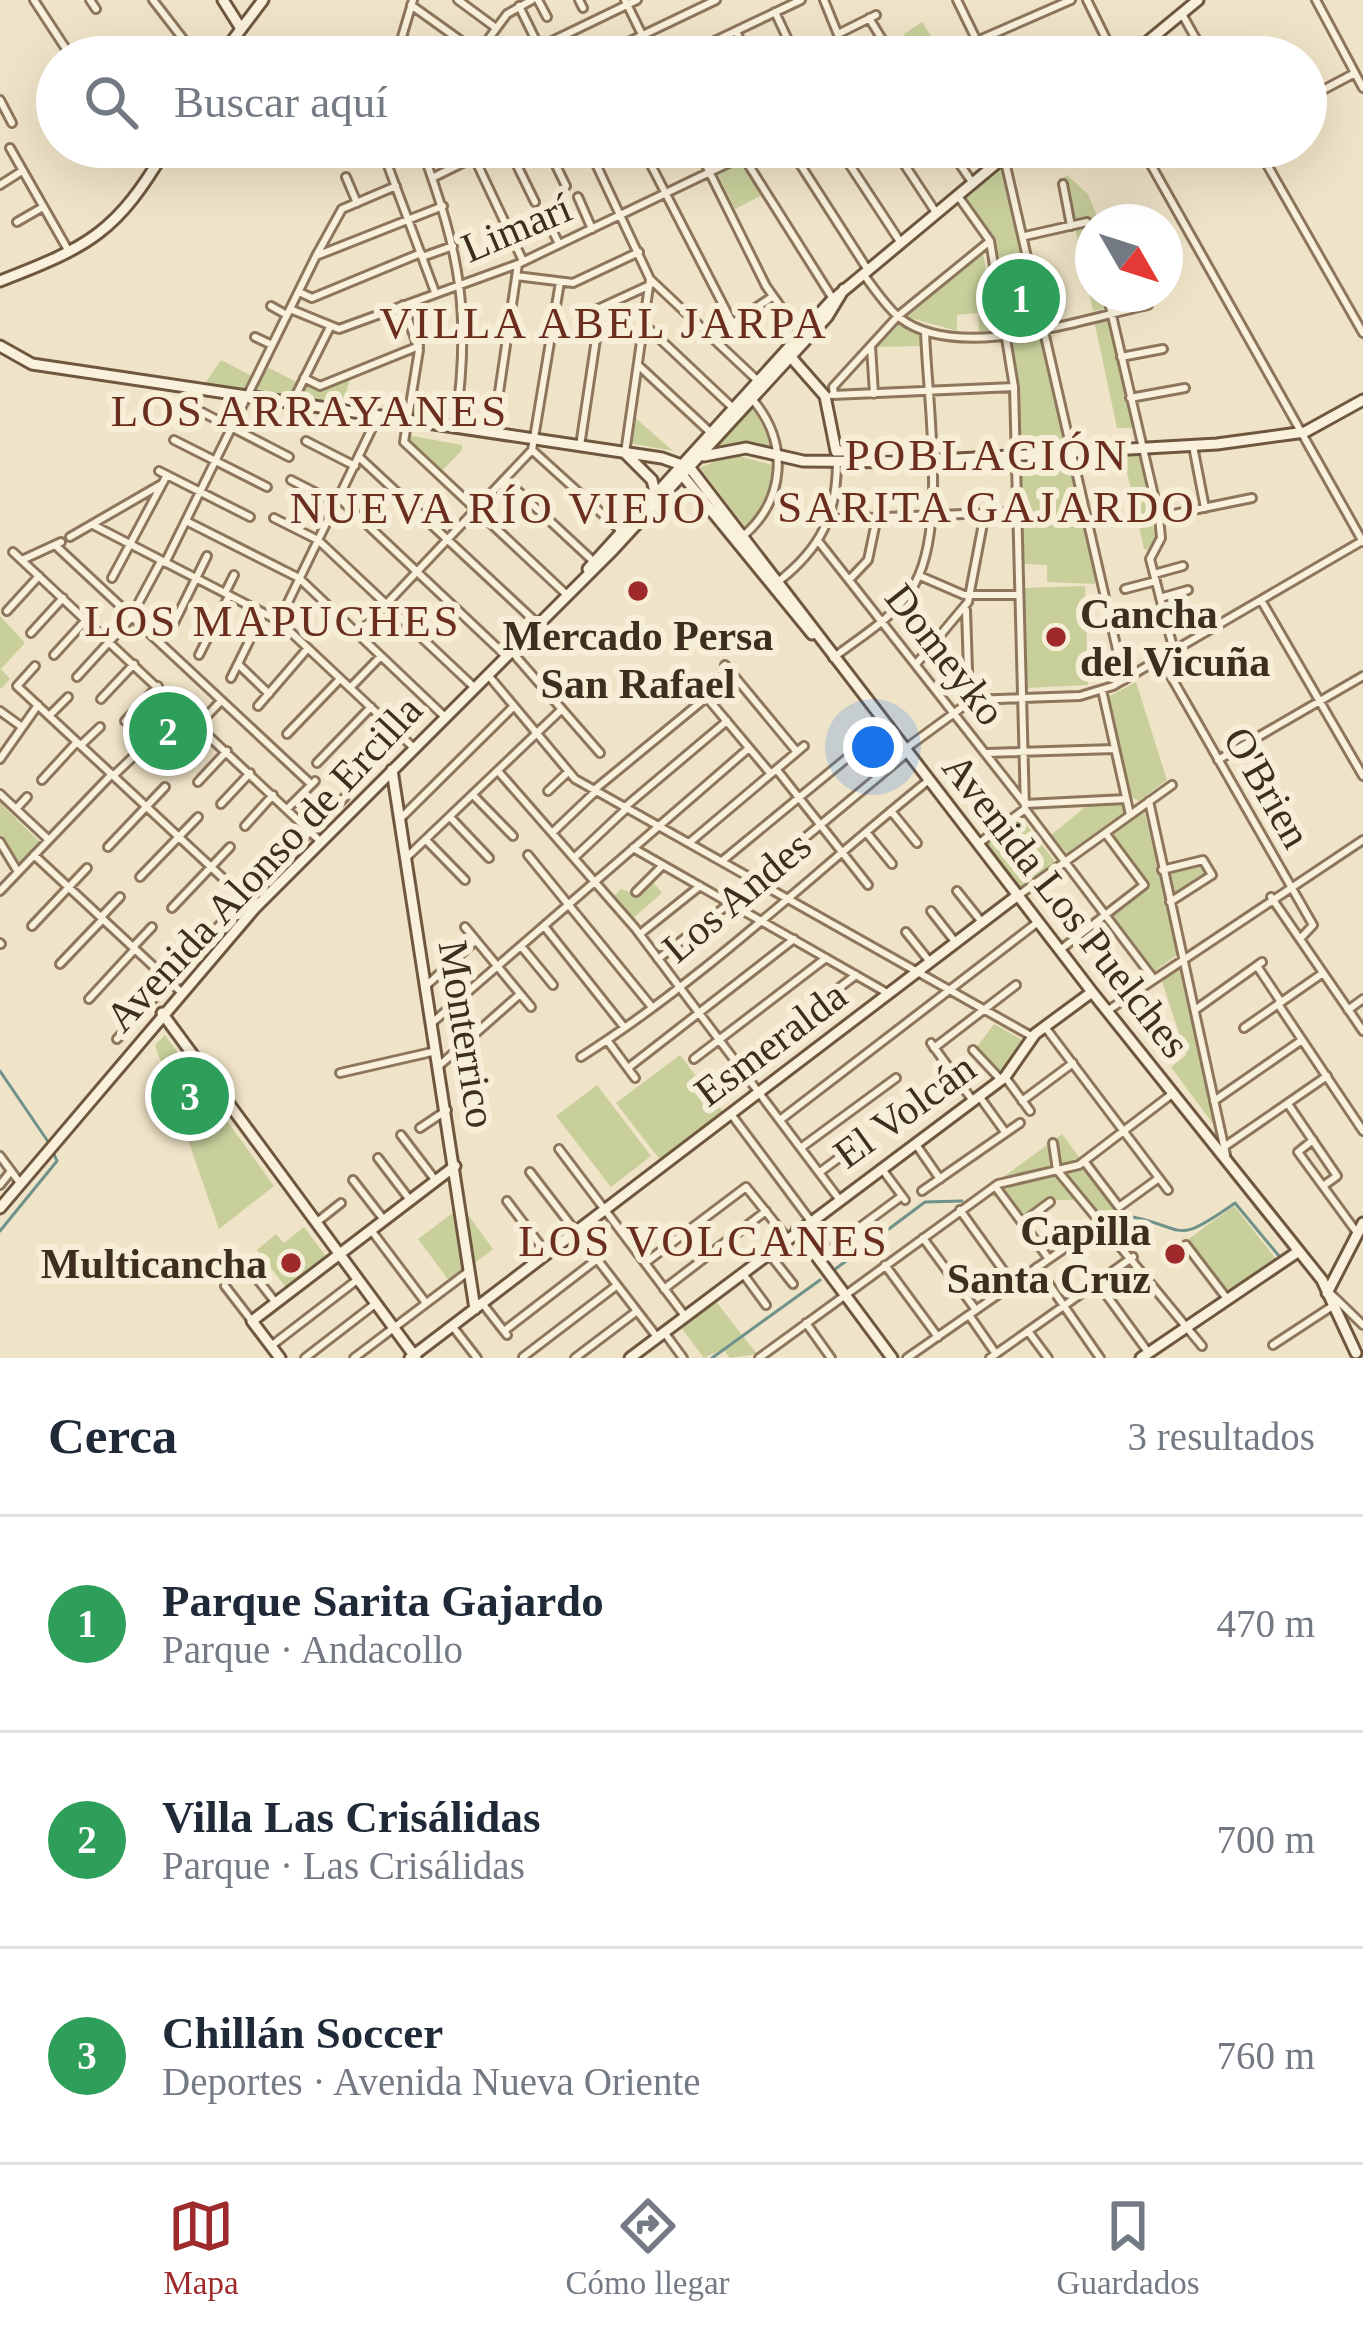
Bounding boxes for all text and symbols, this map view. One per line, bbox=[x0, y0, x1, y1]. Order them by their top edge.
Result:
search box bbox=[36, 36, 1327, 168]
icon: search bbox=[78, 69, 144, 135]
text: Buscar aquí bbox=[174, 77, 388, 127]
street label: Limarí bbox=[455, 184, 578, 271]
north arrow bbox=[1075, 204, 1183, 312]
pin: 1 bbox=[982, 253, 1060, 343]
district label: VILLA ABEL JARPA bbox=[379, 298, 829, 348]
district label: LOS ARRAYANES bbox=[111, 386, 509, 436]
district label: POBLACIÓN SARITA GAJARDO bbox=[777, 430, 1197, 532]
district label: NUEVA RÍO VIEJO bbox=[290, 483, 708, 533]
street label: Domeyko bbox=[876, 575, 1014, 734]
marker: Mercado Persa San Rafael bbox=[625, 578, 651, 604]
place label: Cancha del Vicuña bbox=[1080, 591, 1270, 685]
district label: LOS MAPUCHES bbox=[84, 596, 462, 646]
place label: Mercado Persa San Rafael bbox=[503, 613, 773, 707]
marker: Cancha del Vicuña bbox=[1043, 624, 1069, 650]
street label: Avenida Alonso de Ercilla bbox=[96, 686, 431, 1041]
pin: 2 bbox=[129, 686, 207, 776]
your location bbox=[843, 717, 903, 777]
street label: O'Brien bbox=[1214, 719, 1320, 856]
street label: Avenida Los Puelches bbox=[933, 745, 1199, 1067]
street label: Los Andes bbox=[653, 822, 820, 972]
street label: Monterrico bbox=[430, 937, 505, 1131]
street label: Esmeralda bbox=[686, 972, 856, 1116]
street label: El Volcán bbox=[825, 1044, 984, 1177]
pin: 3 bbox=[151, 1051, 229, 1141]
place label: Capilla Santa Cruz bbox=[947, 1208, 1151, 1302]
district label: LOS VOLCANES bbox=[518, 1216, 890, 1266]
place label: Multicancha bbox=[41, 1241, 267, 1287]
marker: Capilla Santa Cruz bbox=[1162, 1241, 1188, 1267]
marker: Multicancha bbox=[278, 1250, 304, 1276]
text: Cerca bbox=[48, 1408, 177, 1464]
text: 3 resultados bbox=[1128, 1415, 1315, 1458]
text: Parque Sarita Gajardo bbox=[162, 1576, 604, 1626]
text: 1 bbox=[77, 1602, 97, 1645]
text: 470 m bbox=[1216, 1602, 1315, 1645]
text: Parque · Andacollo bbox=[162, 1628, 463, 1671]
text: Villa Las Crisálidas bbox=[162, 1792, 540, 1842]
text: 2 bbox=[77, 1818, 97, 1861]
text: 700 m bbox=[1216, 1818, 1315, 1861]
text: Parque · Las Crisálidas bbox=[162, 1844, 525, 1887]
text: Chillán Soccer bbox=[162, 2008, 443, 2058]
text: 3 bbox=[77, 2034, 97, 2077]
text: 760 m bbox=[1216, 2034, 1315, 2077]
text: Deportes · Avenida Nueva Oriente bbox=[162, 2060, 701, 2103]
tab: Mapa bbox=[163, 2193, 239, 2302]
tab: Cómo llegar bbox=[566, 2193, 730, 2302]
tab: Guardados bbox=[1057, 2193, 1200, 2302]

